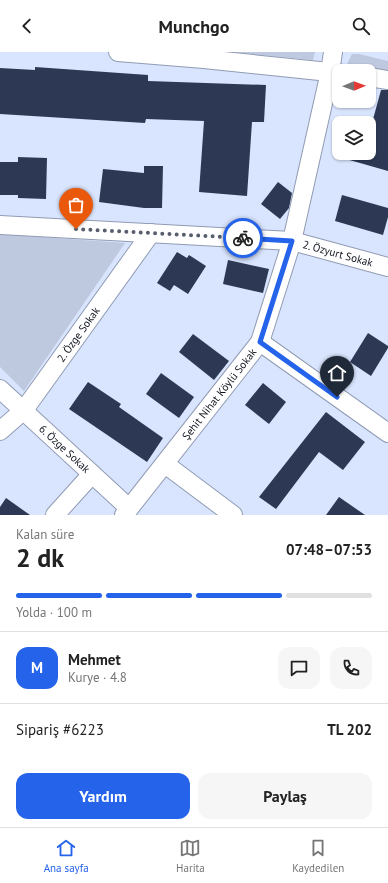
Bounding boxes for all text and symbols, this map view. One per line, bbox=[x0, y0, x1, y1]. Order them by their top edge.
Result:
icon: back bbox=[16, 15, 38, 37]
text: Munchgo bbox=[159, 15, 229, 38]
icon: search bbox=[350, 15, 372, 37]
north arrow bbox=[332, 64, 376, 108]
map controls bbox=[332, 64, 376, 160]
button: layers bbox=[332, 116, 376, 160]
pin bbox=[59, 188, 93, 229]
icon: bag bbox=[65, 194, 87, 216]
courier bbox=[223, 218, 263, 258]
icon: bike bbox=[232, 227, 254, 249]
street label: 2. Özyurt Sokak bbox=[301, 237, 375, 270]
street label: 2. Özge Sokak bbox=[54, 303, 103, 365]
street label: Şehit Nihat Köylü Sokak bbox=[179, 345, 260, 443]
pin bbox=[320, 356, 354, 397]
icon: home bbox=[326, 362, 348, 384]
street label: 6. Özge Sokak bbox=[36, 422, 94, 476]
text: Kalan süre bbox=[16, 526, 74, 543]
text: 07:48–07:53 bbox=[286, 540, 372, 559]
text: 2 dk bbox=[16, 541, 64, 574]
text: Yolda · 100 m bbox=[16, 604, 92, 621]
button: chat bbox=[278, 647, 320, 689]
button: phone bbox=[330, 647, 372, 689]
text: Mehmet bbox=[68, 650, 121, 669]
text: M bbox=[31, 658, 43, 677]
text: Kurye · 4.8 bbox=[68, 669, 127, 686]
text: Sipariş #6223 bbox=[16, 720, 104, 739]
text: TL 202 bbox=[327, 720, 372, 739]
button: Yardım bbox=[16, 773, 190, 819]
button: Paylaş bbox=[198, 773, 372, 819]
tab: Ana sayfa bbox=[44, 837, 89, 875]
tab: Harita bbox=[176, 837, 205, 875]
tab: Kaydedilen bbox=[292, 837, 344, 875]

